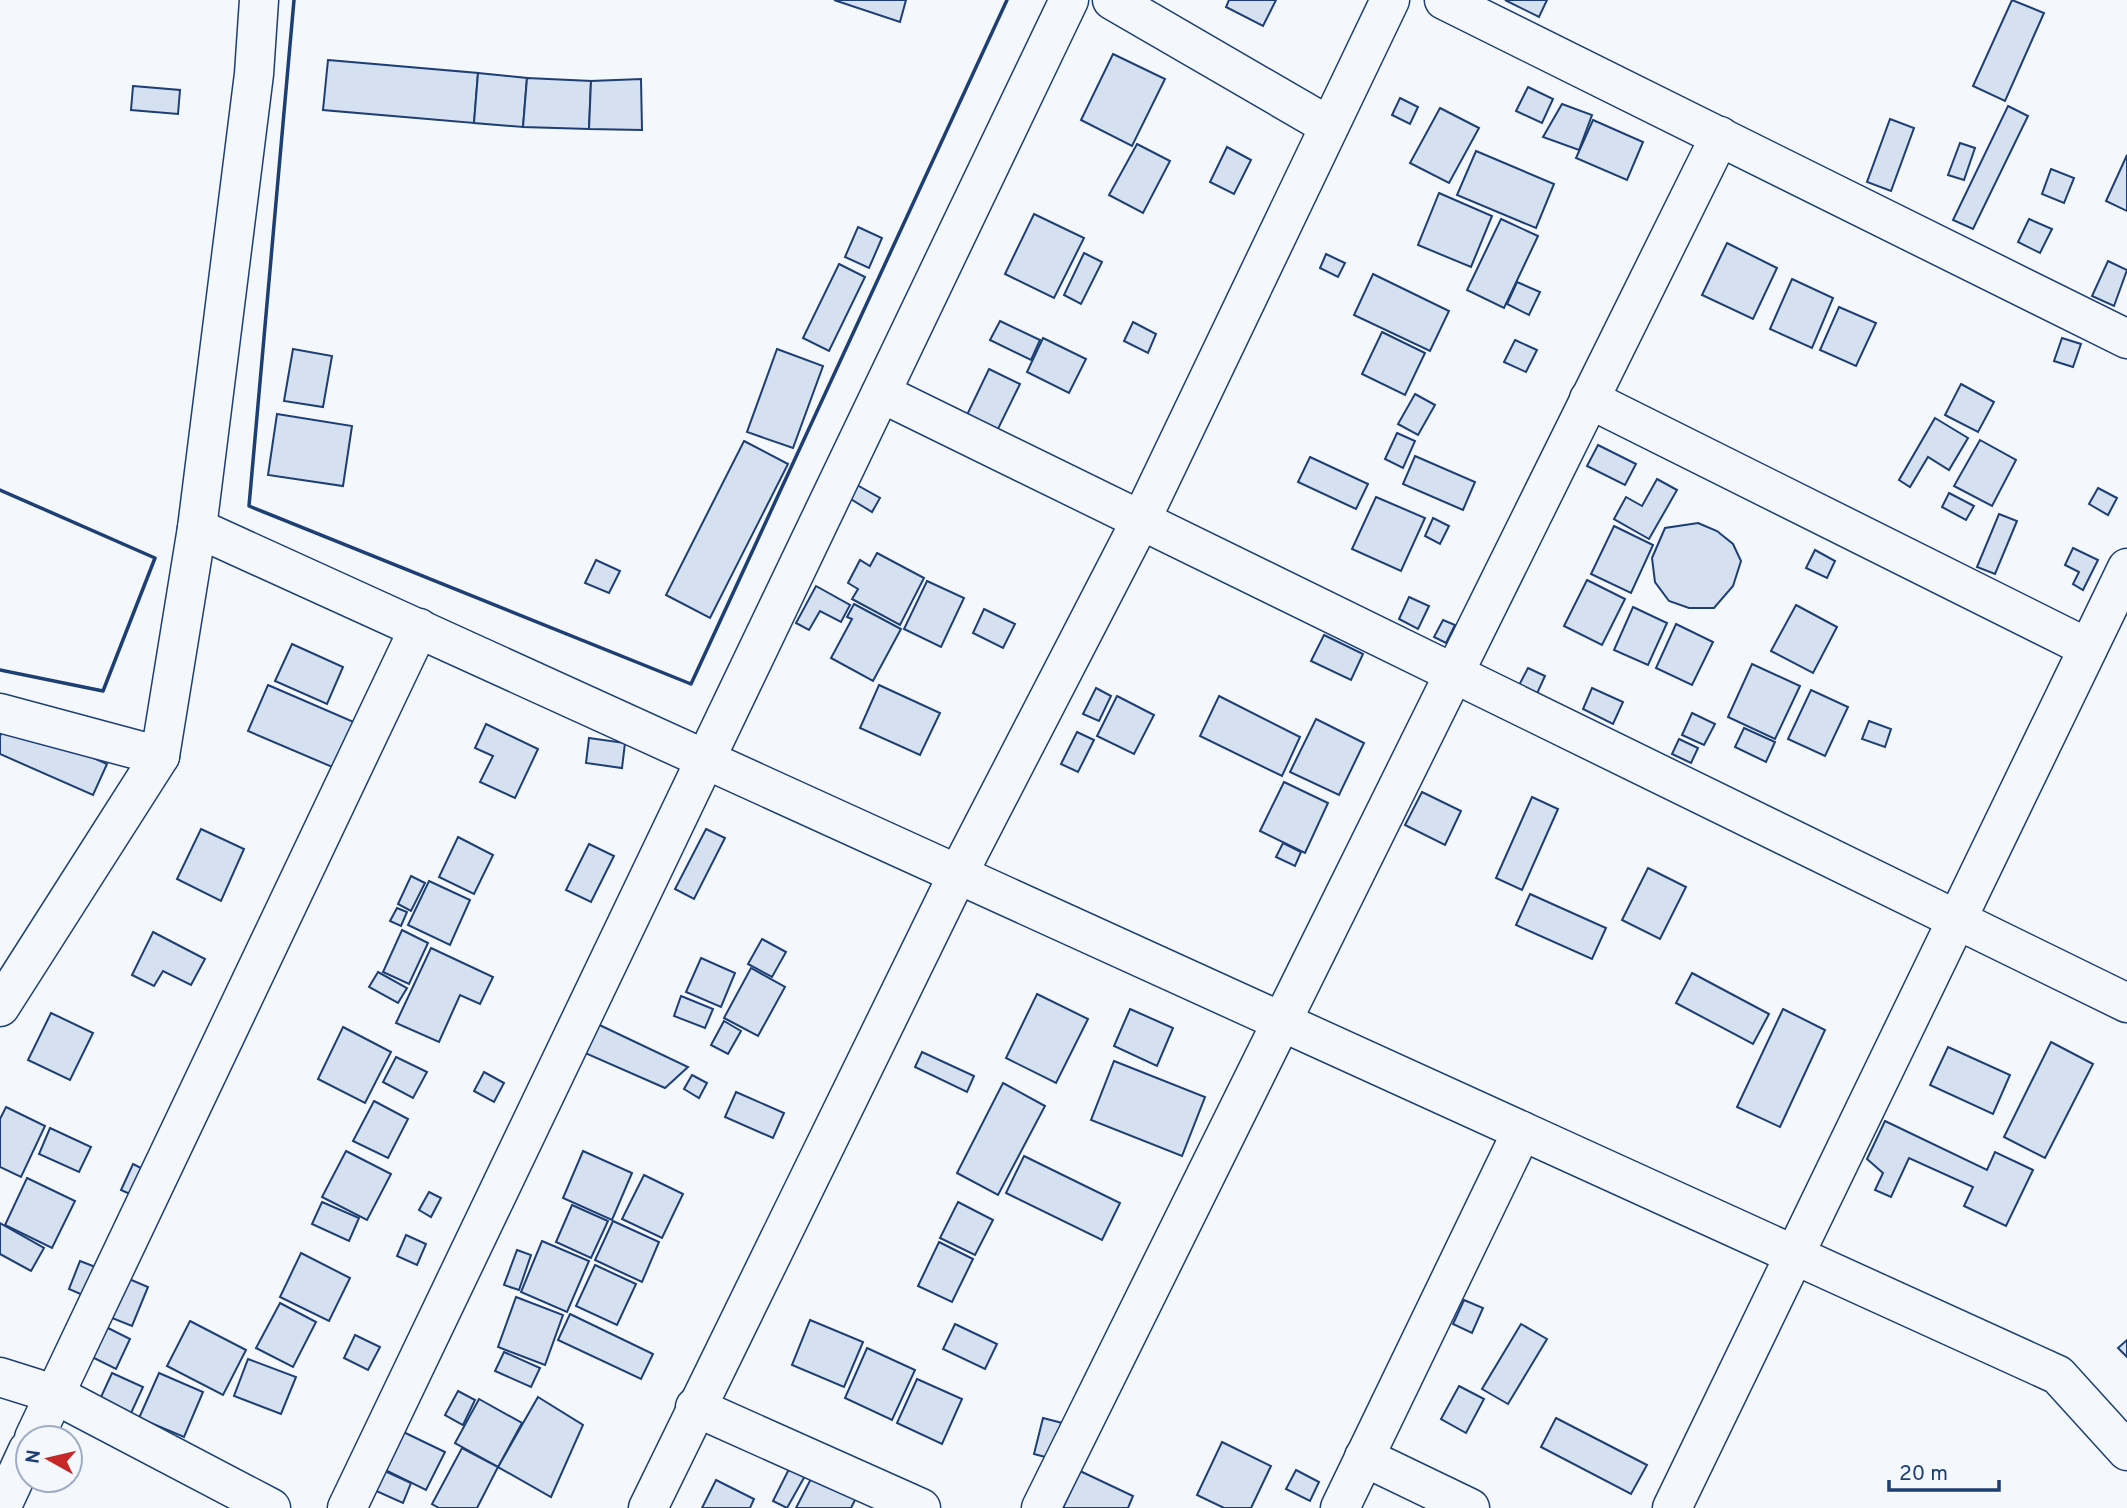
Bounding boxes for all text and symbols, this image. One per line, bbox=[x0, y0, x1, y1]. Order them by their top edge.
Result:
north arrow bbox=[14, 1424, 84, 1494]
text: N bbox=[21, 1448, 47, 1465]
scale bar bbox=[1889, 1448, 1999, 1492]
text: 20 m bbox=[1899, 1461, 1948, 1488]

